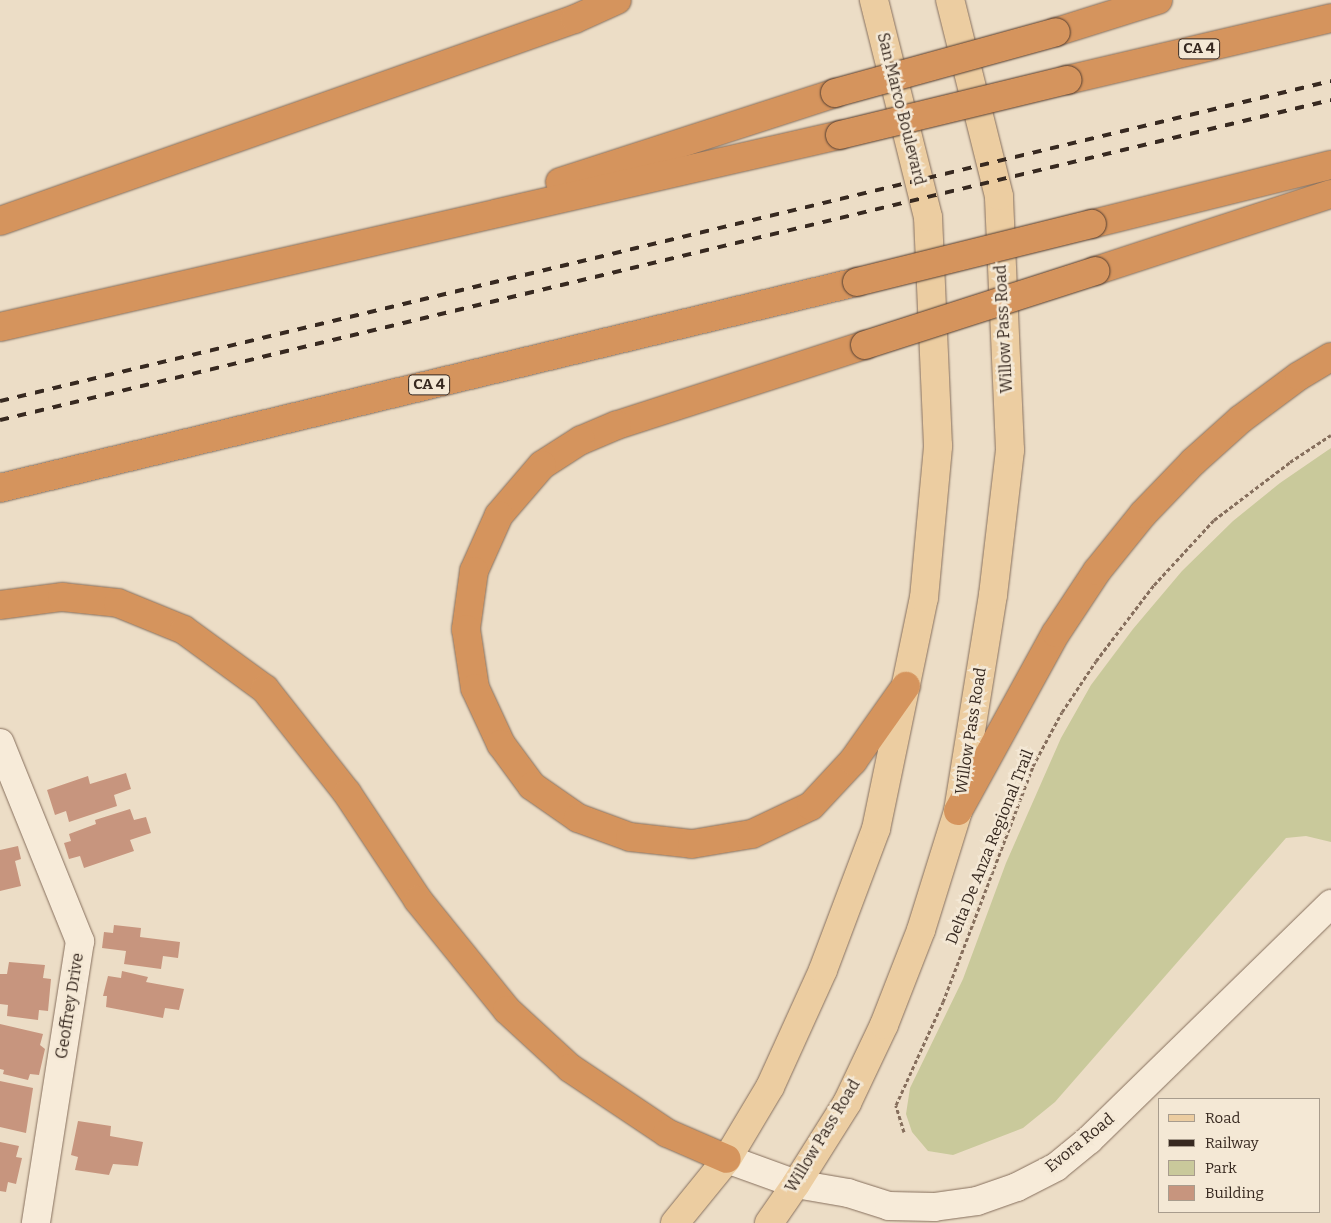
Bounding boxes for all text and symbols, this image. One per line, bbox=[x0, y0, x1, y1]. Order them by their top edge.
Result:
street label: San Marco Boulevard bbox=[873, 31, 929, 187]
road number: CA 4 bbox=[1178, 36, 1220, 62]
street label: Willow Pass Road bbox=[991, 264, 1017, 394]
road number: CA 4 bbox=[408, 372, 450, 398]
street label: Willow Pass Road bbox=[951, 666, 991, 796]
street label: Delta De Anza Regional Trail bbox=[942, 747, 1038, 947]
street label: Geoffrey Drive bbox=[52, 952, 88, 1060]
street label: Willow Pass Road bbox=[782, 1076, 864, 1196]
legend bbox=[1158, 1098, 1321, 1213]
street label: Evora Road bbox=[1042, 1109, 1118, 1177]
text: Road bbox=[1205, 1109, 1240, 1127]
text: Railway bbox=[1205, 1134, 1259, 1152]
text: Park bbox=[1205, 1159, 1237, 1177]
text: Building bbox=[1205, 1184, 1264, 1202]

